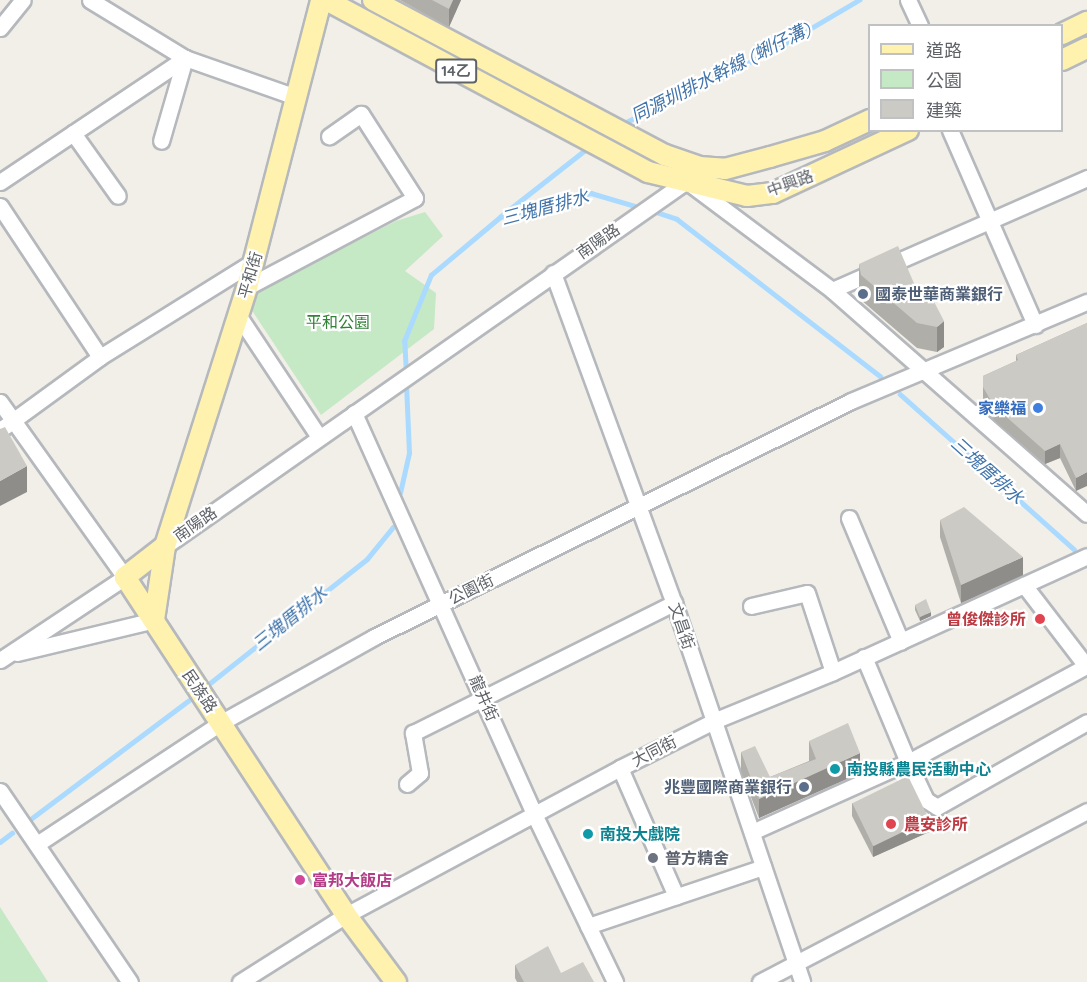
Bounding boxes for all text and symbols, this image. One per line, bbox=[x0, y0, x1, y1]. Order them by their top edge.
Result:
water label: 同源圳排水幹線 (蜊仔溝) bbox=[628, 18, 814, 128]
legend bbox=[868, 24, 1063, 132]
text: 道路 bbox=[926, 39, 962, 62]
road number: 14乙 bbox=[435, 59, 477, 83]
text: 公園 bbox=[926, 69, 962, 92]
text: 建築 bbox=[926, 99, 962, 122]
street label: 中興路 bbox=[764, 166, 816, 200]
water label: 三塊厝排水 bbox=[499, 186, 591, 230]
street label: 南陽路 bbox=[573, 219, 623, 263]
street label: 平和街 bbox=[234, 249, 266, 301]
place label: 國泰世華商業銀行 bbox=[875, 284, 1003, 304]
marker: 國泰世華商業銀行 bbox=[856, 287, 870, 301]
park label: 平和公園 bbox=[306, 312, 370, 332]
place label: 家樂福 bbox=[978, 398, 1026, 418]
marker: 家樂福 bbox=[1031, 401, 1045, 415]
water label: 三塊厝排水 bbox=[946, 433, 1028, 509]
street label: 南陽路 bbox=[170, 502, 220, 546]
street label: 公園街 bbox=[445, 570, 497, 608]
water label: 三塊厝排水 bbox=[248, 582, 332, 656]
street label: 文昌街 bbox=[665, 600, 699, 652]
place label: 曾俊傑診所 bbox=[946, 609, 1026, 629]
marker: 曾俊傑診所 bbox=[1031, 610, 1049, 628]
street label: 民族路 bbox=[179, 666, 221, 716]
street label: 龍井街 bbox=[465, 672, 503, 724]
street label: 大同街 bbox=[628, 732, 680, 770]
place label: 南投縣農民活動中心 bbox=[847, 759, 991, 779]
marker: 南投縣農民活動中心 bbox=[828, 762, 842, 776]
place label: 兆豐國際商業銀行 bbox=[664, 777, 792, 797]
marker: 兆豐國際商業銀行 bbox=[797, 780, 811, 794]
place label: 農安診所 bbox=[904, 814, 968, 834]
marker: 農安診所 bbox=[882, 815, 900, 833]
place label: 南投大戲院 bbox=[600, 824, 680, 844]
marker: 南投大戲院 bbox=[581, 827, 595, 841]
place label: 普方精舍 bbox=[665, 848, 729, 868]
marker: 普方精舍 bbox=[646, 851, 660, 865]
place label: 富邦大飯店 bbox=[312, 870, 392, 890]
marker: 富邦大飯店 bbox=[293, 873, 307, 887]

